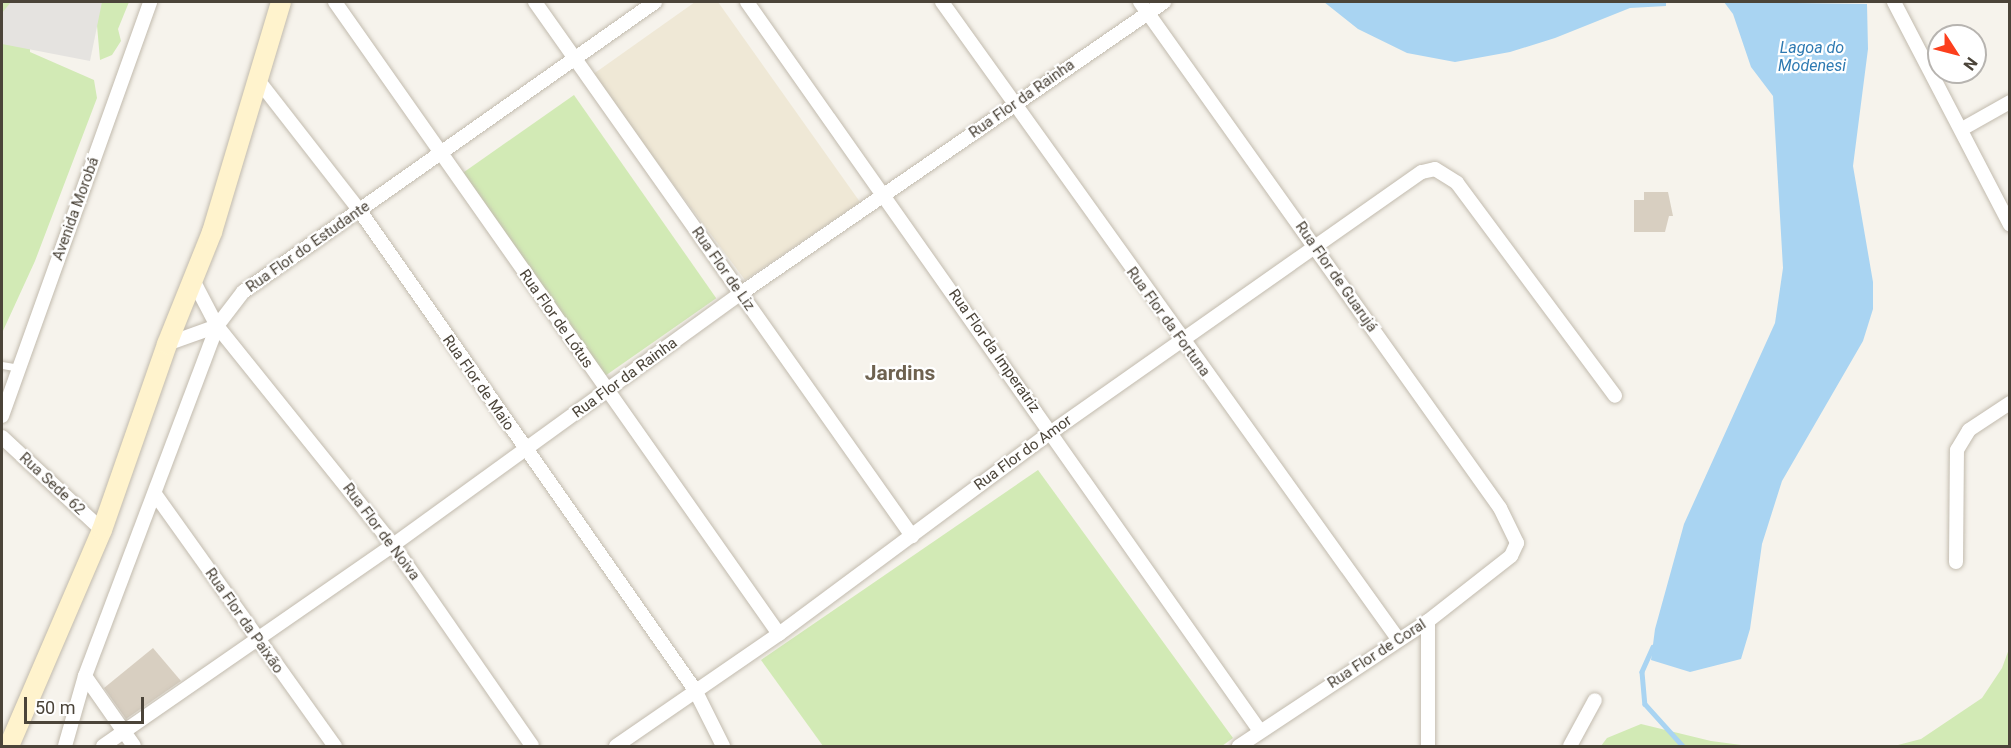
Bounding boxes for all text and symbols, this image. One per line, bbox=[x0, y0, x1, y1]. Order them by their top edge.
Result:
north arrow bbox=[1927, 24, 1987, 84]
water label: Lagoa do Modenesi bbox=[1778, 38, 1846, 76]
text: N bbox=[1959, 54, 1981, 74]
street label: Rua Flor da Rainha bbox=[966, 56, 1078, 142]
street label: Avenida Morobá bbox=[49, 155, 103, 263]
street label: Rua Flor do Estudante bbox=[243, 198, 373, 296]
street label: Rua Flor de Guarujá bbox=[1291, 218, 1381, 336]
street label: Rua Flor de Liz bbox=[688, 224, 758, 314]
street label: Rua Flor da Fortuna bbox=[1122, 264, 1214, 380]
street label: Rua Flor de Lótus bbox=[515, 266, 597, 372]
street label: Rua Flor da Imperatriz bbox=[945, 286, 1043, 416]
street label: Rua Flor de Maio bbox=[438, 332, 518, 434]
street label: Rua Flor da Rainha bbox=[569, 334, 681, 422]
district label: Jardins bbox=[865, 360, 935, 386]
street label: Rua Flor do Amor bbox=[971, 412, 1075, 494]
street label: Rua Sede 62 bbox=[15, 449, 89, 519]
street label: Rua Flor de Noiva bbox=[339, 480, 423, 584]
street label: Rua Flor da Paixão bbox=[201, 565, 287, 677]
street label: Rua Flor de Coral bbox=[1324, 615, 1430, 693]
scale bar bbox=[27, 685, 147, 723]
text: 50 m bbox=[35, 697, 75, 718]

